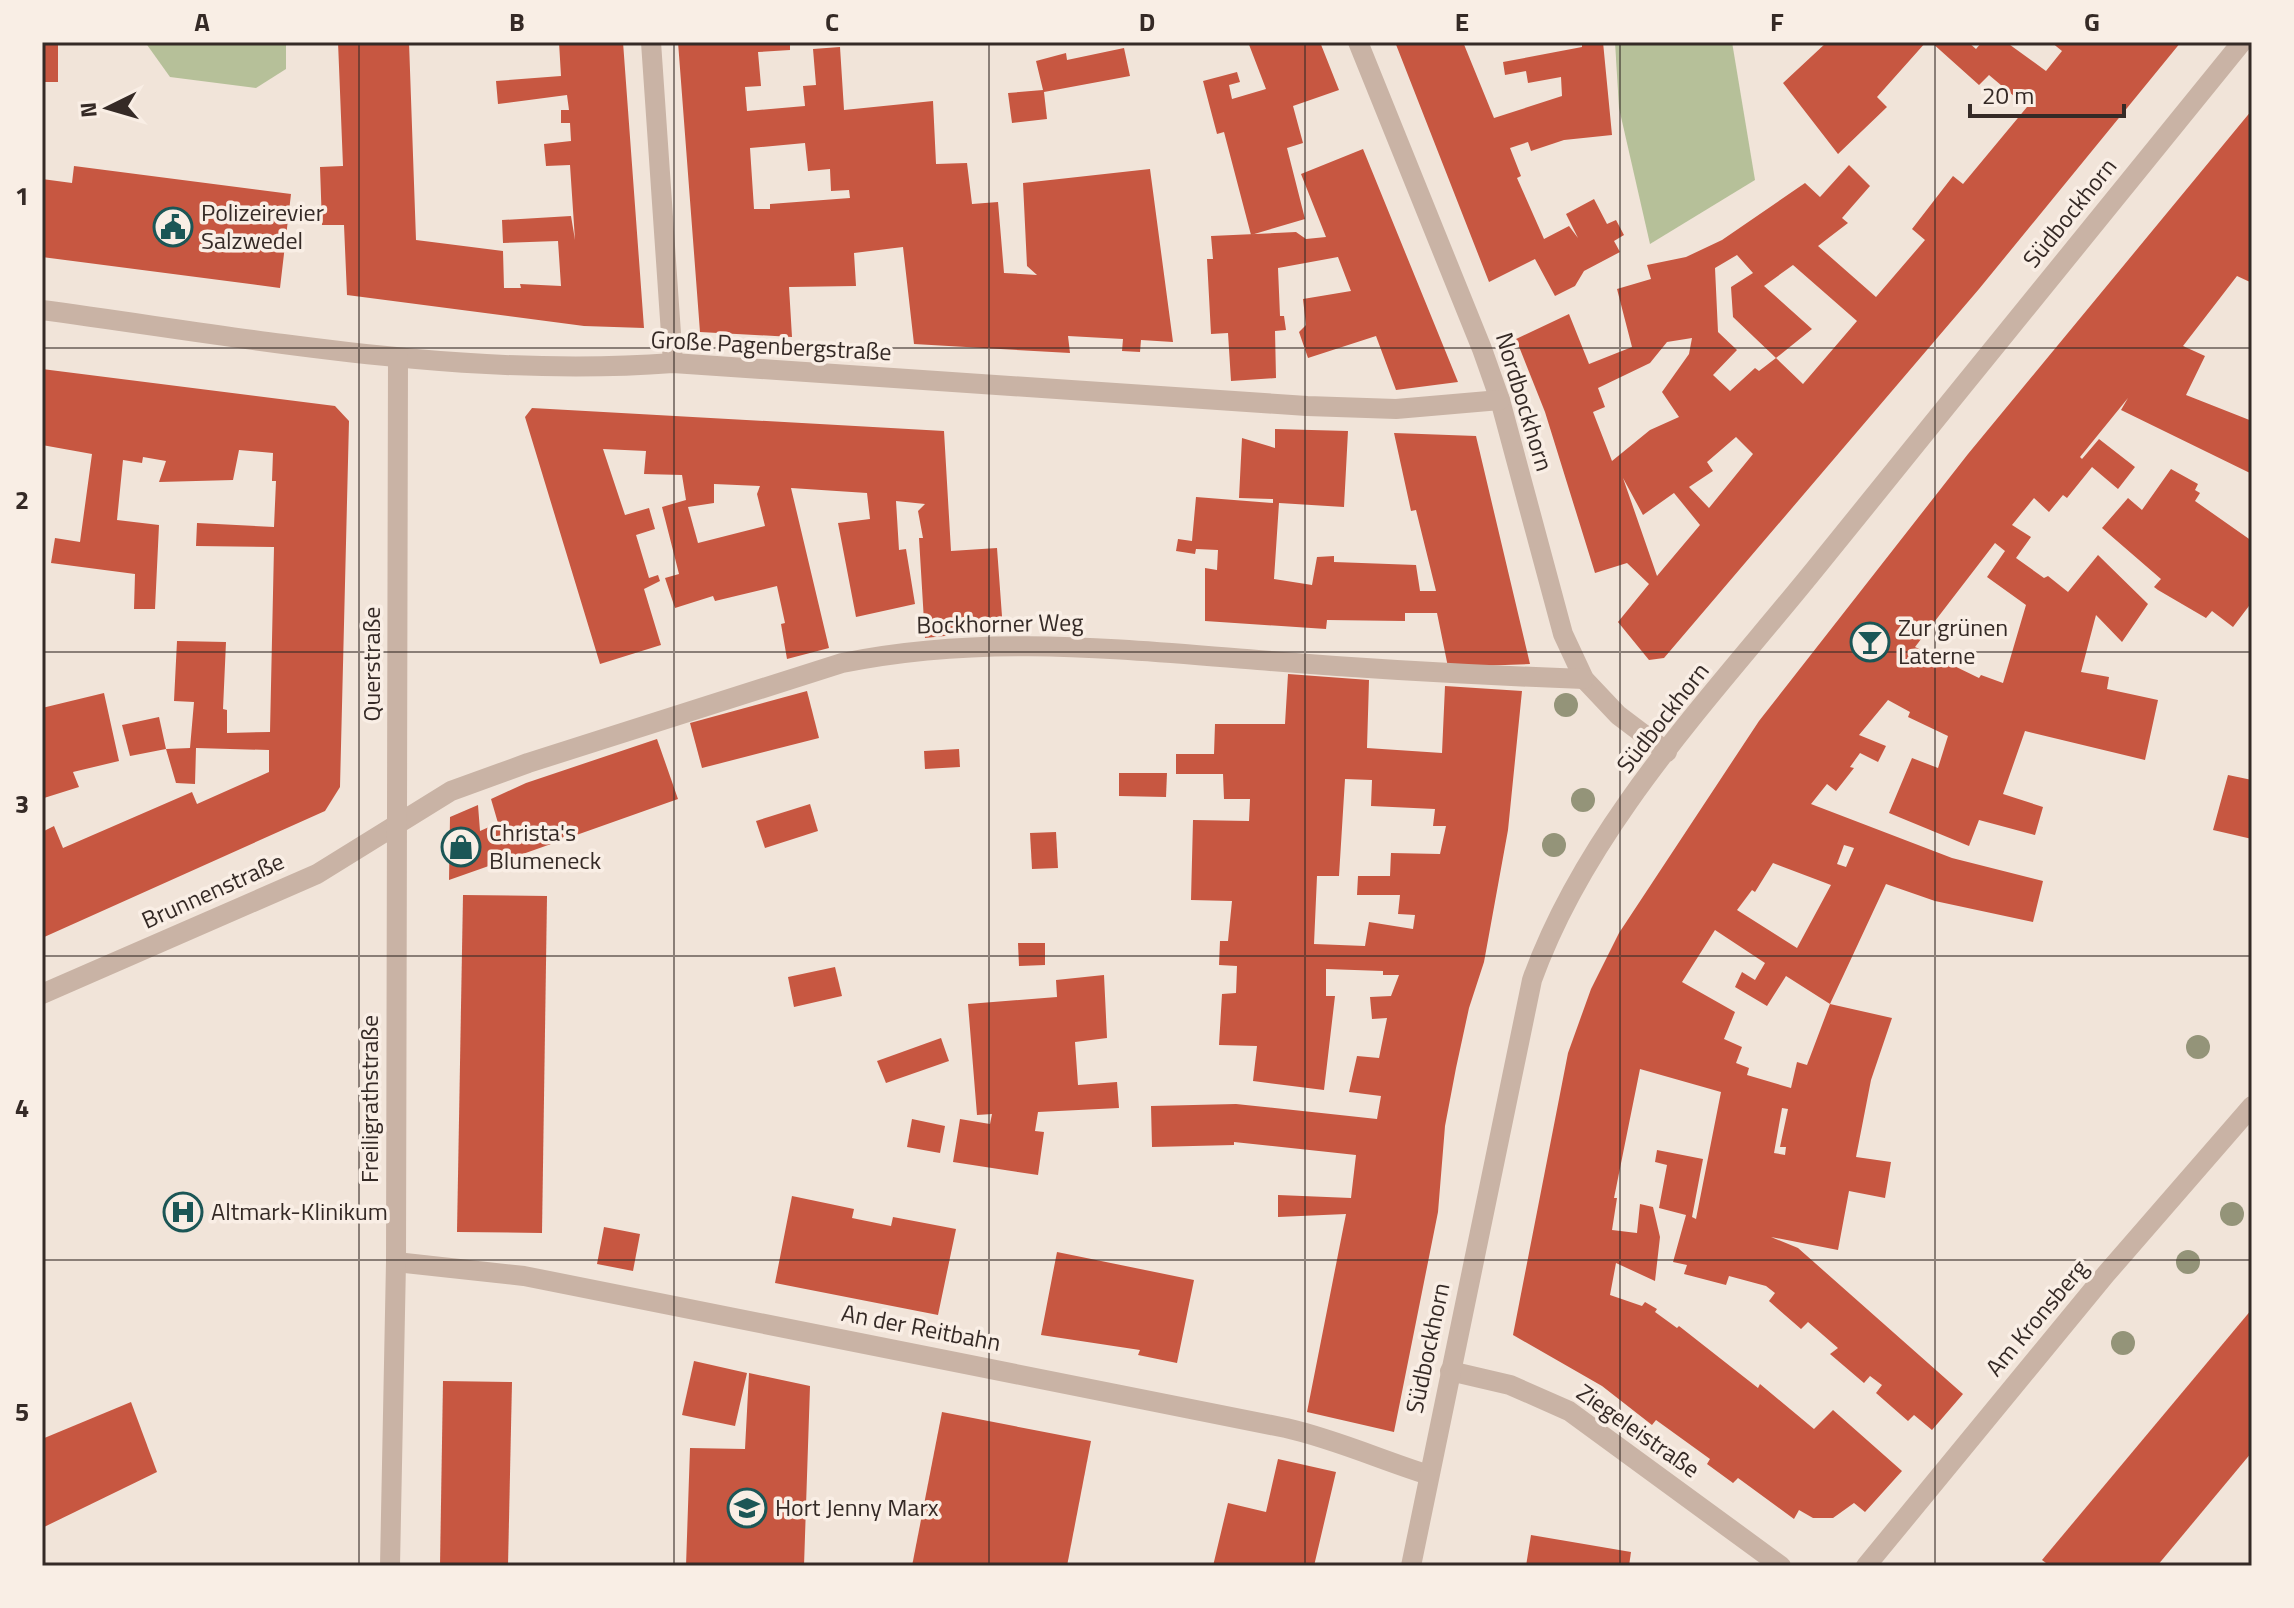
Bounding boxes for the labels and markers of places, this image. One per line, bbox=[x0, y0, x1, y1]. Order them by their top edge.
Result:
place label: Polizeirevier Salzwedel bbox=[201, 194, 324, 258]
public building icon: Polizeirevier Salzwedel bbox=[152, 206, 194, 248]
place label: Zur grünen Laterne bbox=[1898, 609, 2008, 673]
bar icon: Zur grünen Laterne bbox=[1849, 621, 1891, 663]
place label: Christa's Blumeneck bbox=[489, 814, 602, 878]
shop icon: Christa's Blumeneck bbox=[440, 826, 482, 868]
hospital icon: Altmark-Klinikum bbox=[162, 1191, 204, 1233]
place label: Altmark-Klinikum bbox=[211, 1193, 388, 1229]
school or university icon: Hort Jenny Marx bbox=[726, 1487, 768, 1529]
place label: Hort Jenny Marx bbox=[775, 1489, 939, 1525]

